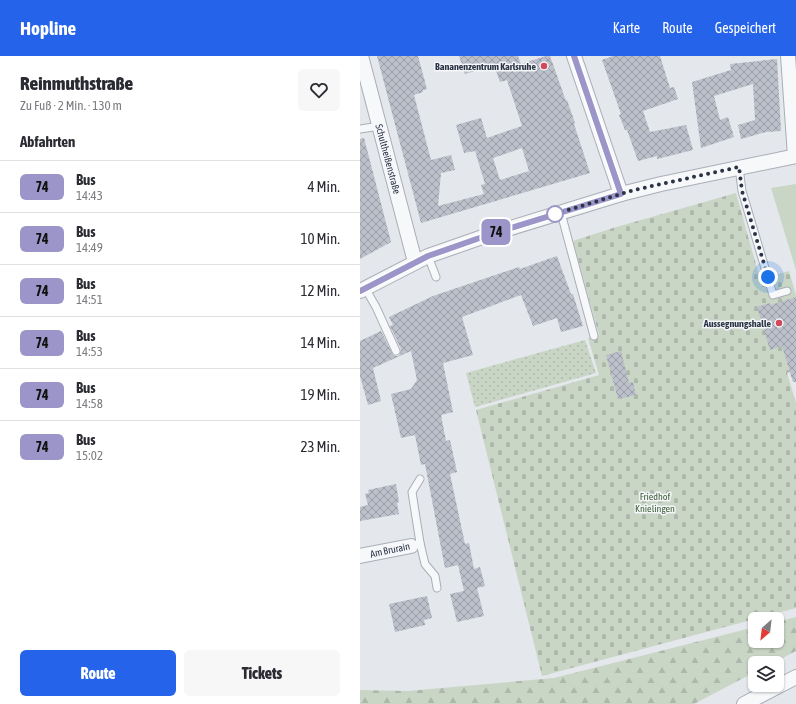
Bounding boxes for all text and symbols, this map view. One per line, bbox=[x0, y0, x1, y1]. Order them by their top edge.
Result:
text: Hopline bbox=[20, 17, 76, 39]
text: Karte bbox=[613, 20, 640, 36]
text: Route bbox=[662, 20, 693, 36]
text: Gespeichert bbox=[715, 20, 776, 36]
place label: Bananenzentrum Karlsruhe bbox=[435, 61, 536, 72]
marker: Bananenzentrum Karlsruhe bbox=[539, 61, 549, 71]
button: heart bbox=[298, 69, 340, 111]
text: Reinmuthstraße bbox=[20, 72, 133, 94]
text: Zu Fuß · 2 Min. · 130 m bbox=[20, 98, 122, 113]
street label: Schultheißenstraße bbox=[373, 123, 403, 196]
text: Abfahrten bbox=[20, 133, 75, 150]
text: Bus bbox=[76, 171, 96, 188]
text: 4 Min. bbox=[307, 178, 340, 195]
text: 74 bbox=[35, 179, 49, 195]
text: 14:43 bbox=[76, 188, 103, 203]
unlabelled marker bbox=[546, 205, 564, 223]
line badge: 74 bbox=[478, 219, 514, 245]
text: Bus bbox=[76, 223, 96, 240]
text: 74 bbox=[489, 224, 503, 240]
text: 10 Min. bbox=[300, 230, 340, 247]
text: 74 bbox=[35, 231, 49, 247]
text: 14:49 bbox=[76, 240, 103, 255]
your location bbox=[758, 267, 778, 287]
text: Bus bbox=[76, 275, 96, 292]
text: 12 Min. bbox=[300, 282, 340, 299]
text: 74 bbox=[35, 283, 49, 299]
text: 14:51 bbox=[76, 292, 103, 307]
place label: Aussegnungshalle bbox=[703, 318, 771, 329]
marker: Aussegnungshalle bbox=[774, 318, 784, 328]
text: Bus bbox=[76, 327, 96, 344]
text: 14 Min. bbox=[300, 334, 340, 351]
text: 74 bbox=[35, 335, 49, 351]
text: 14:53 bbox=[76, 344, 103, 359]
text: Bus bbox=[76, 379, 96, 396]
text: 19 Min. bbox=[300, 386, 340, 403]
text: 74 bbox=[35, 387, 49, 403]
text: 14:58 bbox=[76, 396, 103, 411]
text: Bus bbox=[76, 431, 96, 448]
text: 23 Min. bbox=[300, 438, 340, 455]
text: 74 bbox=[35, 439, 49, 455]
text: 15:02 bbox=[76, 448, 103, 463]
park label: Friedhof Knielingen bbox=[635, 491, 675, 514]
street label: Am Brurain bbox=[369, 540, 411, 560]
north arrow bbox=[748, 612, 784, 648]
map controls bbox=[748, 612, 784, 692]
button: Route bbox=[20, 650, 176, 696]
button: Tickets bbox=[184, 650, 340, 696]
button: layers bbox=[748, 656, 784, 692]

